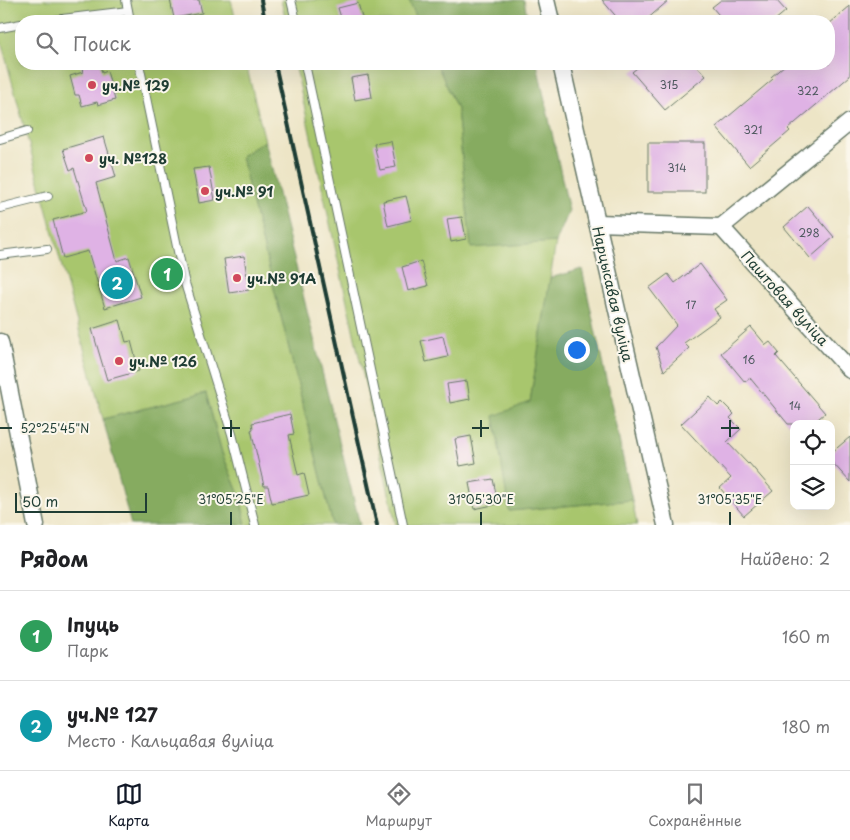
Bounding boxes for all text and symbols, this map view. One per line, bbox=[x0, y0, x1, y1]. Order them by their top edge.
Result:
search box bbox=[15, 15, 835, 70]
icon: search bbox=[33, 29, 61, 57]
text: Поиск bbox=[73, 29, 131, 57]
place label: уч.№ 129 bbox=[102, 75, 169, 96]
house number: 315 bbox=[660, 76, 678, 93]
marker: уч.№ 129 bbox=[86, 79, 98, 91]
house number: 322 bbox=[797, 82, 819, 99]
house number: 321 bbox=[744, 121, 762, 138]
place label: уч. №128 bbox=[99, 148, 167, 169]
marker: уч. №128 bbox=[83, 152, 95, 164]
house number: 314 bbox=[668, 159, 686, 176]
place label: уч.№ 91 bbox=[215, 181, 274, 202]
marker: уч.№ 91 bbox=[199, 185, 211, 197]
street label: Нарцысавая вуліца bbox=[587, 224, 639, 364]
house number: 298 bbox=[798, 224, 820, 241]
street label: Паштовая вуліца bbox=[736, 246, 834, 351]
pin: 1 bbox=[151, 255, 183, 293]
pin: 2 bbox=[101, 264, 133, 302]
place label: уч.№ 91А bbox=[247, 268, 316, 289]
marker: уч.№ 91А bbox=[231, 272, 243, 284]
house number: 17 bbox=[686, 296, 697, 313]
your location bbox=[564, 337, 590, 363]
place label: уч.№ 126 bbox=[129, 351, 197, 372]
house number: 16 bbox=[743, 351, 756, 368]
marker: уч.№ 126 bbox=[113, 355, 125, 367]
house number: 14 bbox=[789, 397, 801, 414]
text: 52°25'45"N bbox=[20, 419, 90, 437]
map controls bbox=[790, 420, 835, 510]
button: locate bbox=[790, 420, 835, 465]
button: layers bbox=[790, 465, 835, 510]
scale bar bbox=[15, 490, 148, 513]
text: 31°05'25"E bbox=[198, 490, 264, 508]
text: 31°05'30"E bbox=[448, 490, 514, 508]
text: 31°05'35"E bbox=[698, 490, 762, 508]
text: 50 m bbox=[22, 491, 58, 512]
text: Рядом bbox=[20, 542, 88, 574]
text: Найдено: 2 bbox=[740, 546, 830, 570]
text: Іпуць bbox=[67, 610, 119, 638]
text: 1 bbox=[32, 624, 40, 648]
text: 160 m bbox=[782, 624, 830, 648]
text: Парк bbox=[67, 638, 108, 662]
text: уч.№ 127 bbox=[67, 700, 158, 728]
text: 2 bbox=[30, 714, 42, 738]
text: 180 m bbox=[782, 714, 830, 738]
text: Место · Кальцавая вуліца bbox=[67, 728, 274, 752]
tab: Карта bbox=[108, 780, 149, 831]
tab: Маршрут bbox=[366, 780, 432, 831]
tab: Сохранённые bbox=[648, 780, 742, 831]

